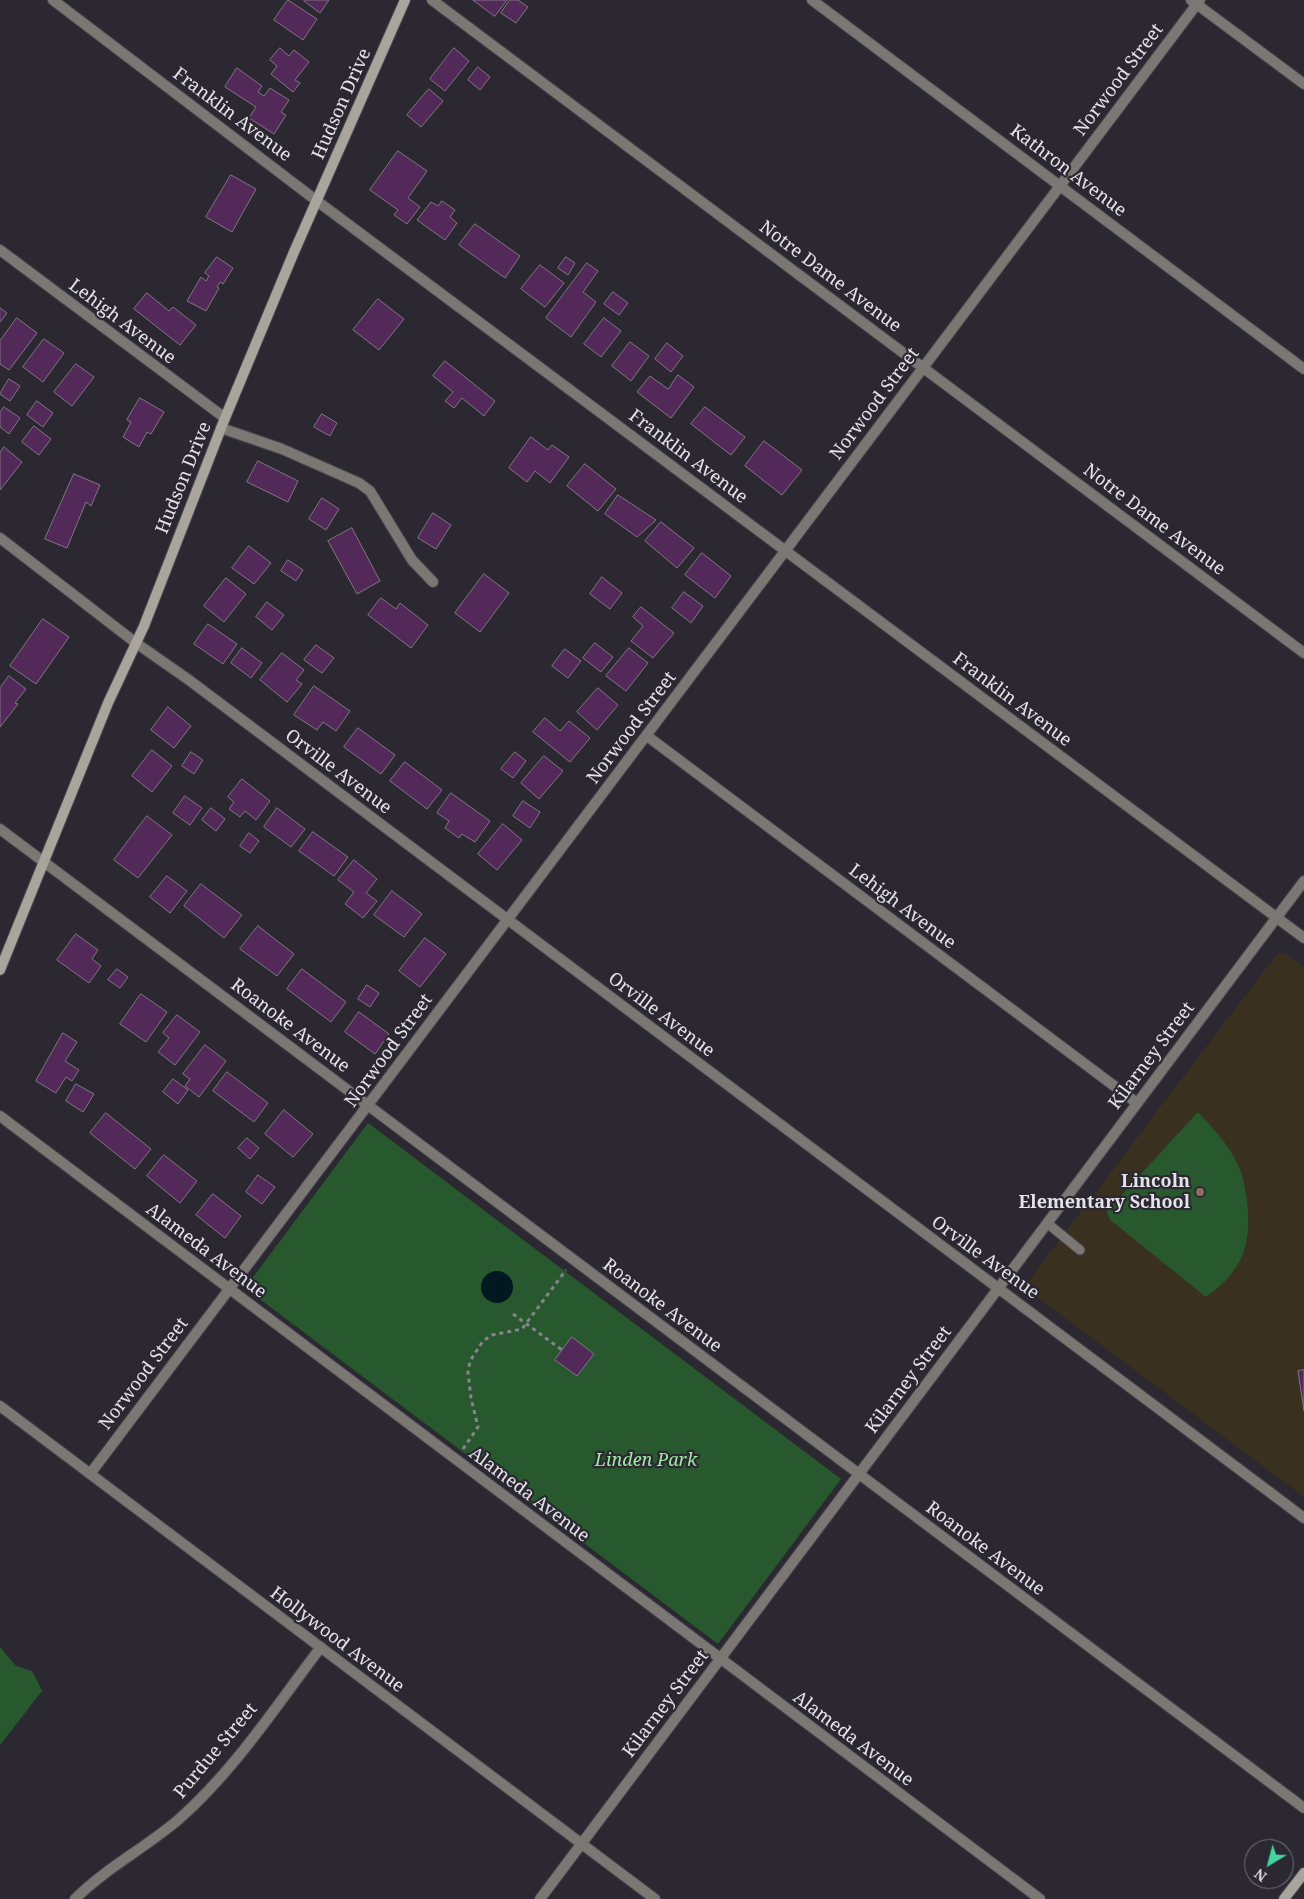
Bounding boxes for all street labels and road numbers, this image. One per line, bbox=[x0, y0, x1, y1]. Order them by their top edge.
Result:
street label: Norwood Street bbox=[1070, 20, 1168, 140]
street label: Hudson Drive bbox=[308, 45, 376, 163]
street label: Franklin Avenue bbox=[168, 63, 296, 167]
street label: Kathron Avenue bbox=[1006, 120, 1130, 222]
street label: Notre Dame Avenue bbox=[755, 217, 905, 337]
street label: Lehigh Avenue bbox=[64, 275, 180, 369]
street label: Norwood Street bbox=[826, 344, 924, 464]
street label: Franklin Avenue bbox=[624, 405, 752, 509]
street label: Hudson Drive bbox=[152, 419, 216, 537]
street label: Notre Dame Avenue bbox=[1079, 460, 1229, 580]
street label: Franklin Avenue bbox=[948, 648, 1076, 752]
street label: Norwood Street bbox=[583, 668, 681, 788]
street label: Orville Avenue bbox=[280, 725, 396, 819]
street label: Lehigh Avenue bbox=[844, 860, 960, 954]
street label: Orville Avenue bbox=[603, 968, 719, 1062]
street label: Roanoke Avenue bbox=[226, 974, 354, 1078]
street label: Norwood Street bbox=[341, 990, 437, 1112]
street label: Kilarney Street bbox=[1105, 998, 1199, 1114]
street label: Alameda Avenue bbox=[142, 1199, 270, 1303]
street label: Orville Avenue bbox=[927, 1212, 1043, 1304]
street label: Roanoke Avenue bbox=[598, 1254, 726, 1358]
street label: Norwood Street bbox=[95, 1314, 193, 1434]
street label: Kilarney Street bbox=[862, 1322, 956, 1438]
street label: Alameda Avenue bbox=[465, 1443, 593, 1547]
street label: Roanoke Avenue bbox=[921, 1497, 1049, 1601]
street label: Hollywood Avenue bbox=[266, 1583, 408, 1697]
street label: Kilarney Street bbox=[619, 1646, 713, 1762]
street label: Alameda Avenue bbox=[789, 1687, 917, 1791]
street label: Purdue Street bbox=[170, 1699, 262, 1803]

